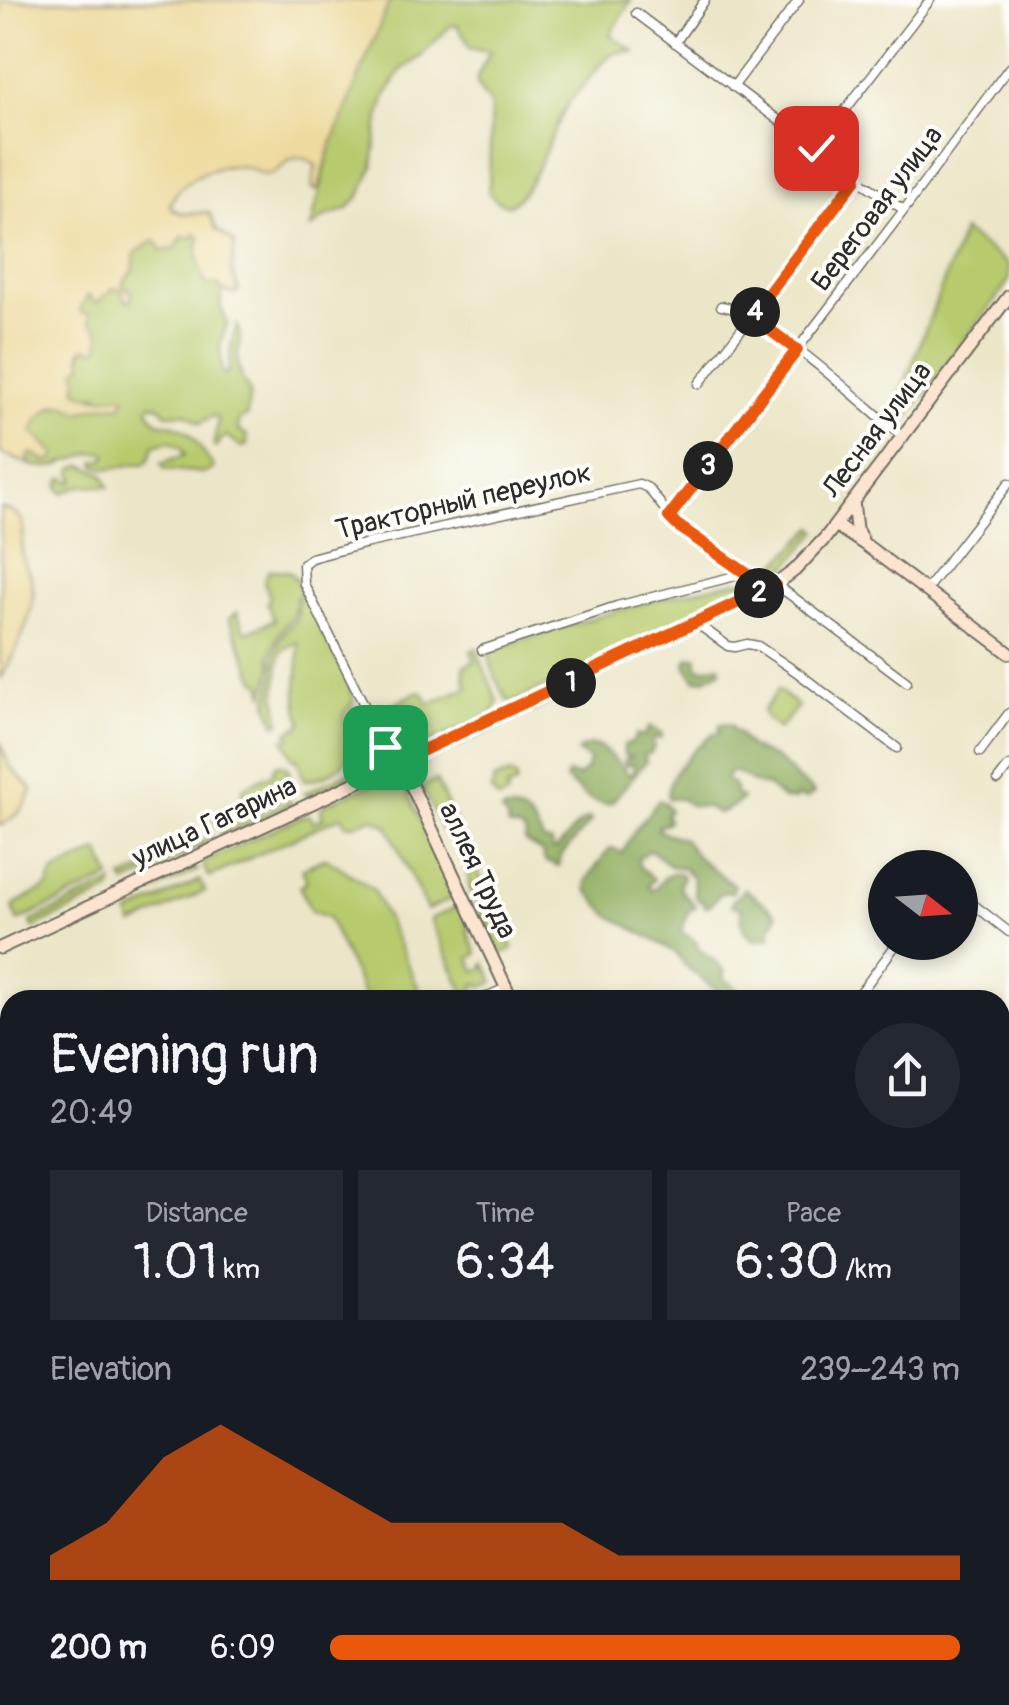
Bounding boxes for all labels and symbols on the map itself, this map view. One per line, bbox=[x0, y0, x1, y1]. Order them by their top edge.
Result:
pin bbox=[774, 106, 859, 191]
street label: Береговая улица bbox=[804, 119, 951, 298]
pin: 4 bbox=[730, 287, 780, 337]
street label: Лесная улица bbox=[814, 355, 940, 505]
pin: 3 bbox=[683, 441, 733, 491]
street label: Тракторный переулок bbox=[332, 455, 595, 548]
pin: 2 bbox=[734, 568, 784, 618]
pin: 1 bbox=[546, 658, 596, 708]
pin bbox=[343, 705, 428, 790]
street label: улица Гагарина bbox=[126, 769, 302, 876]
street label: аллея Труда bbox=[431, 797, 524, 944]
north arrow bbox=[868, 850, 978, 960]

